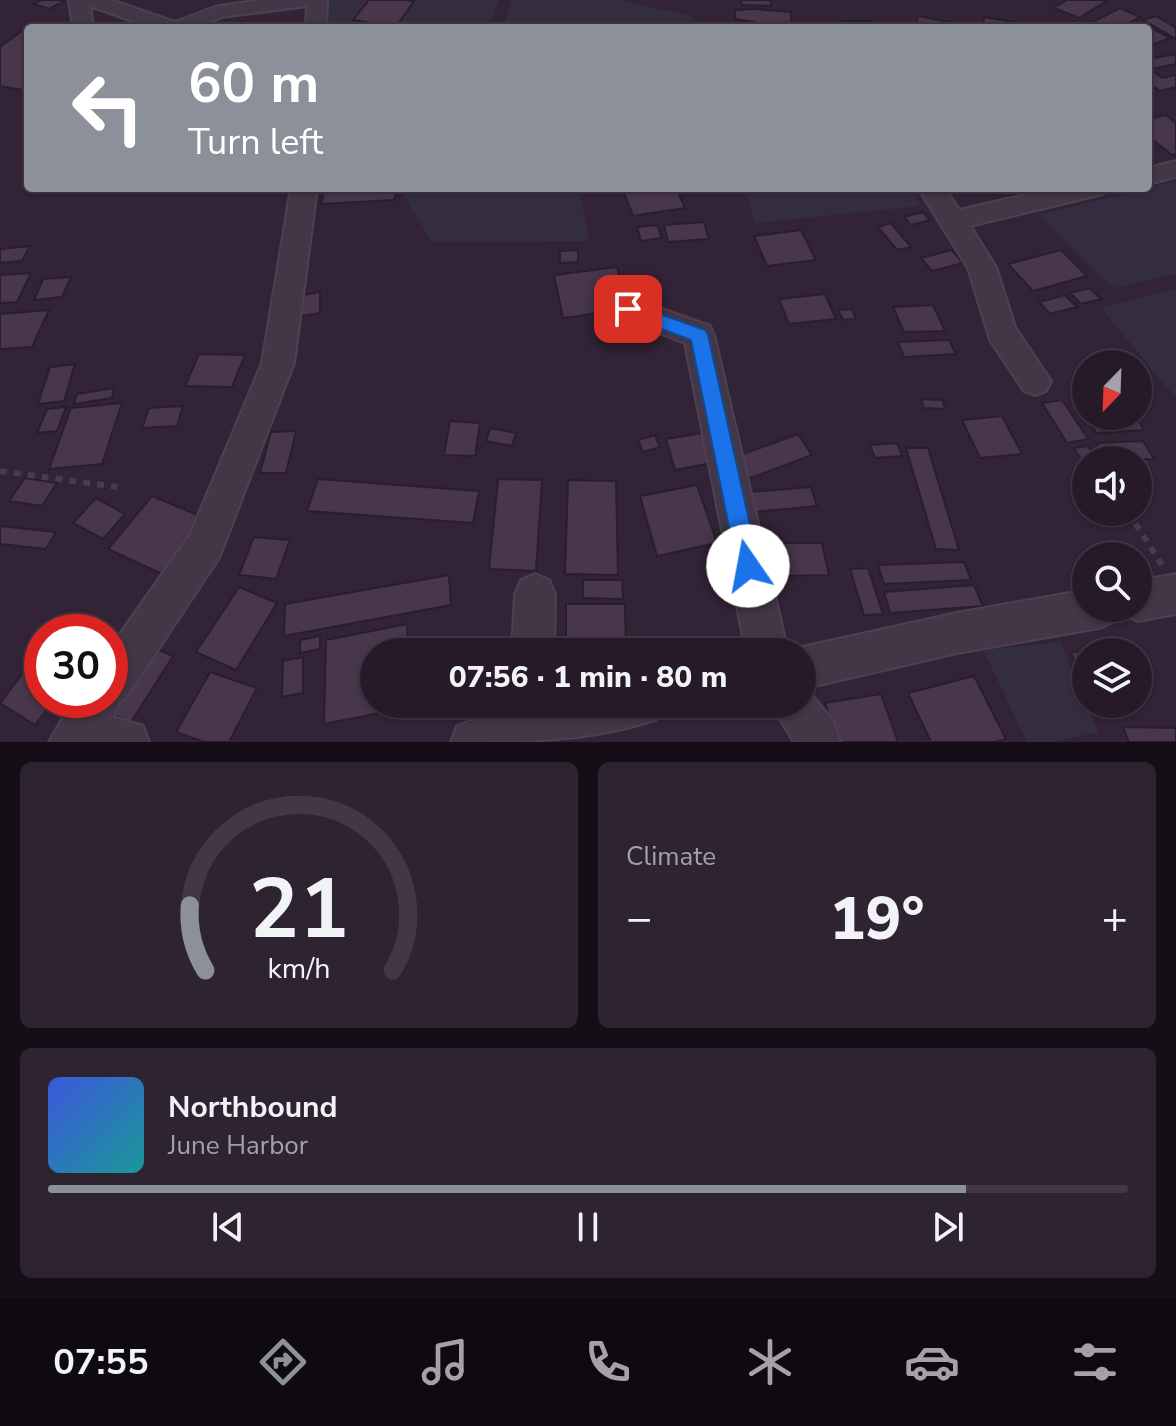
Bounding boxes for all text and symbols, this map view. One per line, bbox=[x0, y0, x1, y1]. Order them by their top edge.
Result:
text: 60 m bbox=[188, 45, 319, 122]
icon: left bbox=[56, 56, 160, 160]
text: Turn left bbox=[188, 118, 323, 167]
pin bbox=[594, 275, 662, 343]
icon: arrive bbox=[606, 287, 650, 331]
north arrow bbox=[1072, 350, 1152, 430]
map controls bbox=[1072, 350, 1152, 718]
button: sound bbox=[1072, 446, 1152, 526]
position arrow bbox=[706, 524, 790, 608]
button: search bbox=[1072, 542, 1152, 622]
speed limit sign: 30 bbox=[24, 614, 128, 718]
button: layers bbox=[1072, 638, 1152, 718]
text: 07:56 · 1 min · 80 m bbox=[449, 657, 727, 698]
text: Climate bbox=[626, 839, 716, 874]
text: 21 bbox=[249, 853, 349, 966]
text: 19° bbox=[829, 878, 925, 960]
text: − bbox=[626, 889, 652, 949]
text: + bbox=[1102, 889, 1128, 949]
text: km/h bbox=[268, 949, 330, 988]
text: Northbound bbox=[168, 1087, 338, 1128]
text: June Harbor bbox=[168, 1128, 308, 1163]
icon: previous bbox=[206, 1205, 250, 1249]
icon: pause bbox=[566, 1205, 610, 1249]
icon: next bbox=[926, 1205, 970, 1249]
icon: directions bbox=[255, 1334, 311, 1390]
icon: music bbox=[417, 1334, 473, 1390]
icon: phone bbox=[580, 1334, 636, 1390]
icon: climate bbox=[742, 1334, 798, 1390]
icon: car bbox=[904, 1334, 960, 1390]
icon: filters bbox=[1067, 1334, 1123, 1390]
text: 07:55 bbox=[53, 1338, 149, 1387]

